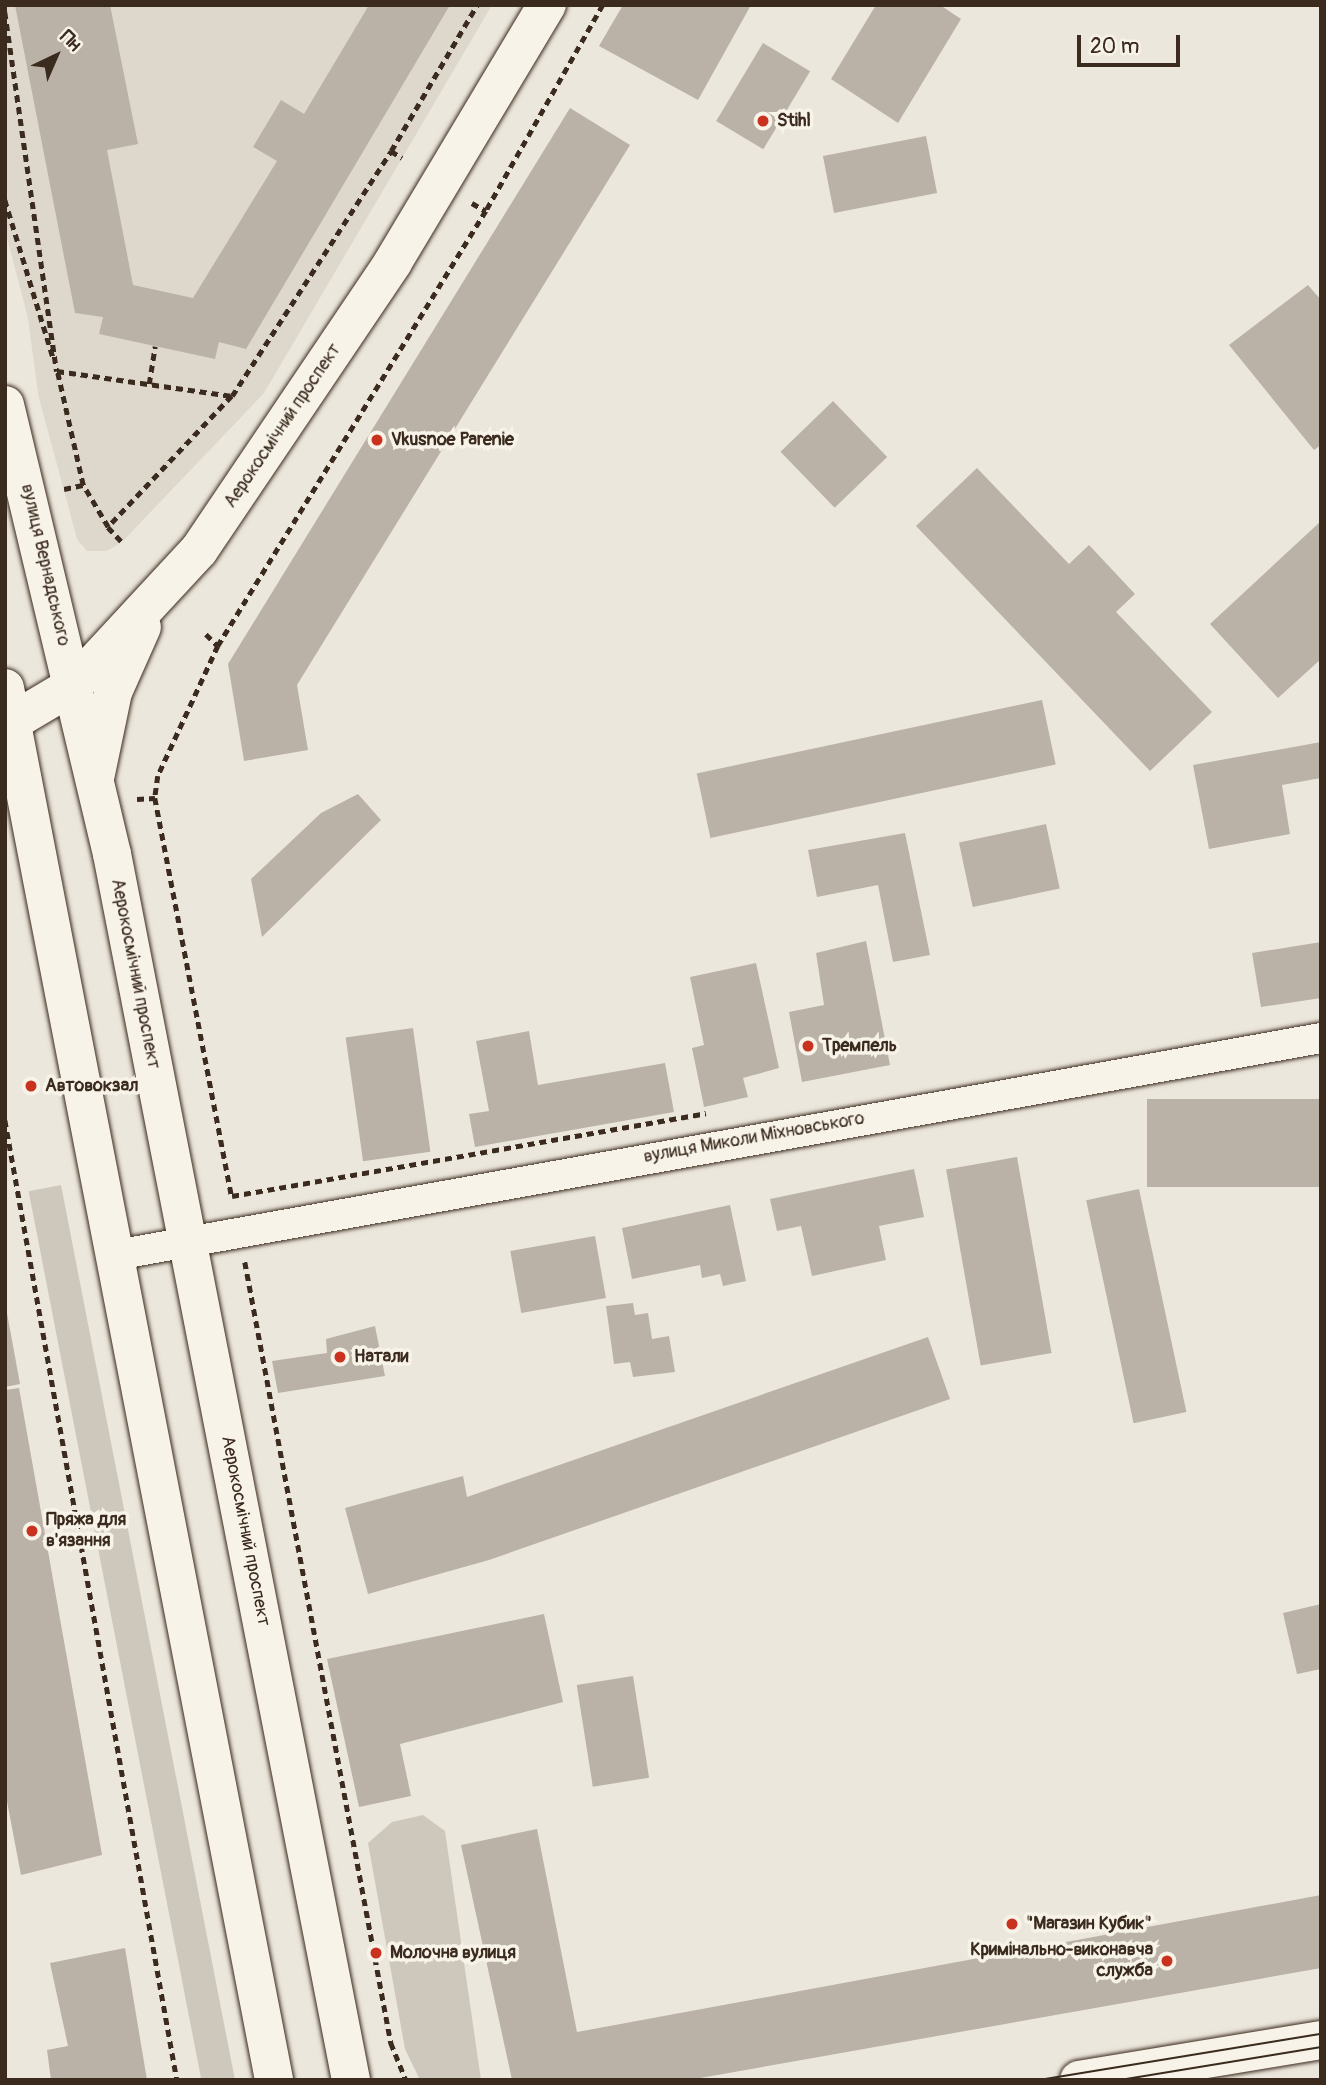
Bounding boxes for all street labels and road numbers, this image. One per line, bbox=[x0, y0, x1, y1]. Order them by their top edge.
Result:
street label: Аерокосмічний проспект bbox=[220, 340, 346, 512]
street label: вулиця Вернадського bbox=[16, 482, 74, 648]
street label: Аерокосмічний проспект bbox=[106, 877, 164, 1071]
street label: вулиця Миколи Міхновського bbox=[642, 1108, 866, 1168]
street label: Аерокосмічний проспект bbox=[216, 1434, 274, 1628]

